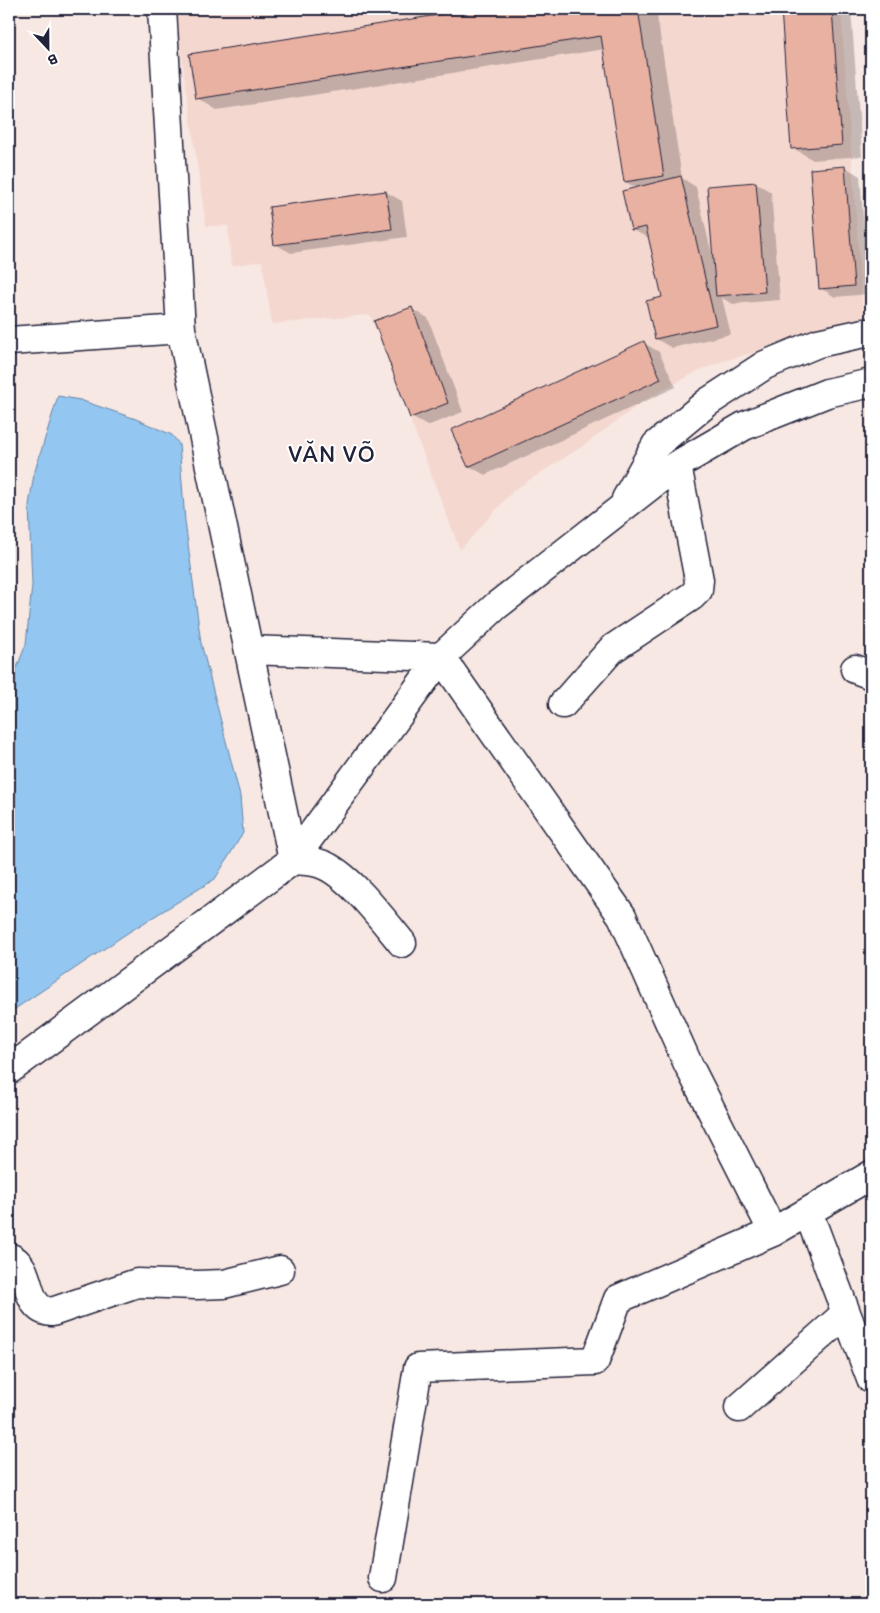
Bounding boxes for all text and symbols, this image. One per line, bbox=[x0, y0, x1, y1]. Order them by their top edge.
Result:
north arrow bbox=[22, 22, 72, 72]
text: B bbox=[45, 50, 60, 69]
district label: VĂN VÕ bbox=[288, 439, 376, 468]

